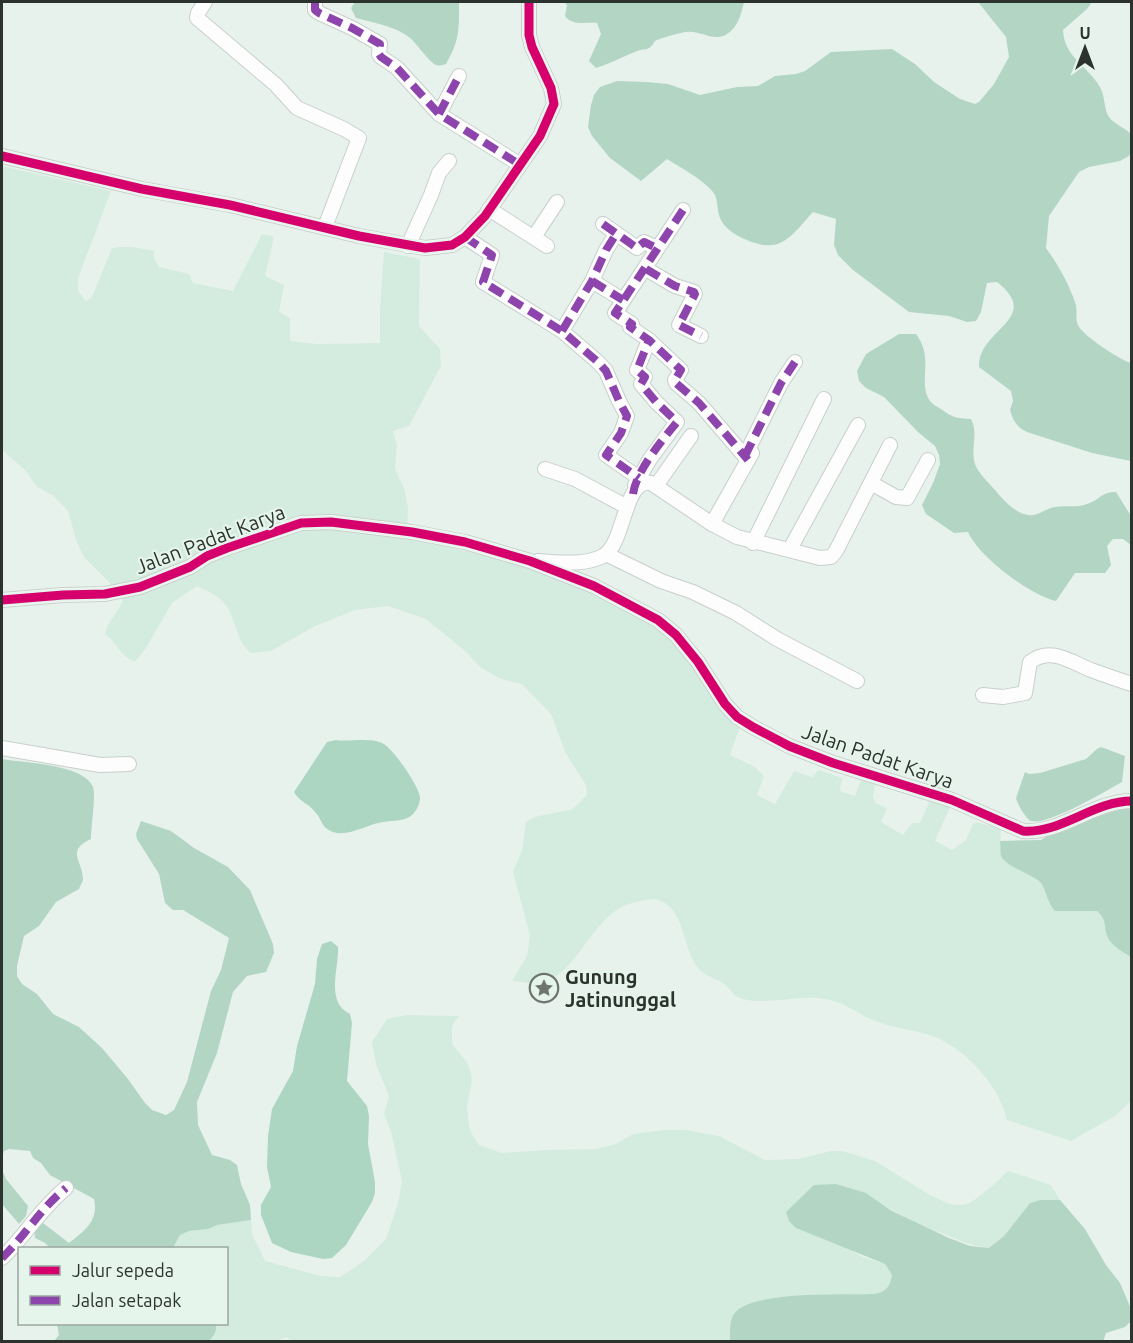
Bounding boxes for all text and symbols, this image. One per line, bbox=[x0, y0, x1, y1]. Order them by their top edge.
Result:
north arrow bbox=[1055, 18, 1115, 78]
text: U bbox=[1079, 24, 1091, 42]
street label: Jalan Padat Karya bbox=[132, 500, 288, 578]
street label: Jalan Padat Karya bbox=[799, 719, 957, 793]
place label: Gunung Jatinunggal bbox=[565, 965, 676, 1011]
place icon: Gunung Jatinunggal bbox=[528, 972, 560, 1004]
legend bbox=[18, 1247, 228, 1325]
text: Jalur sepeda bbox=[72, 1260, 174, 1280]
text: Jalan setapak bbox=[72, 1290, 181, 1310]

